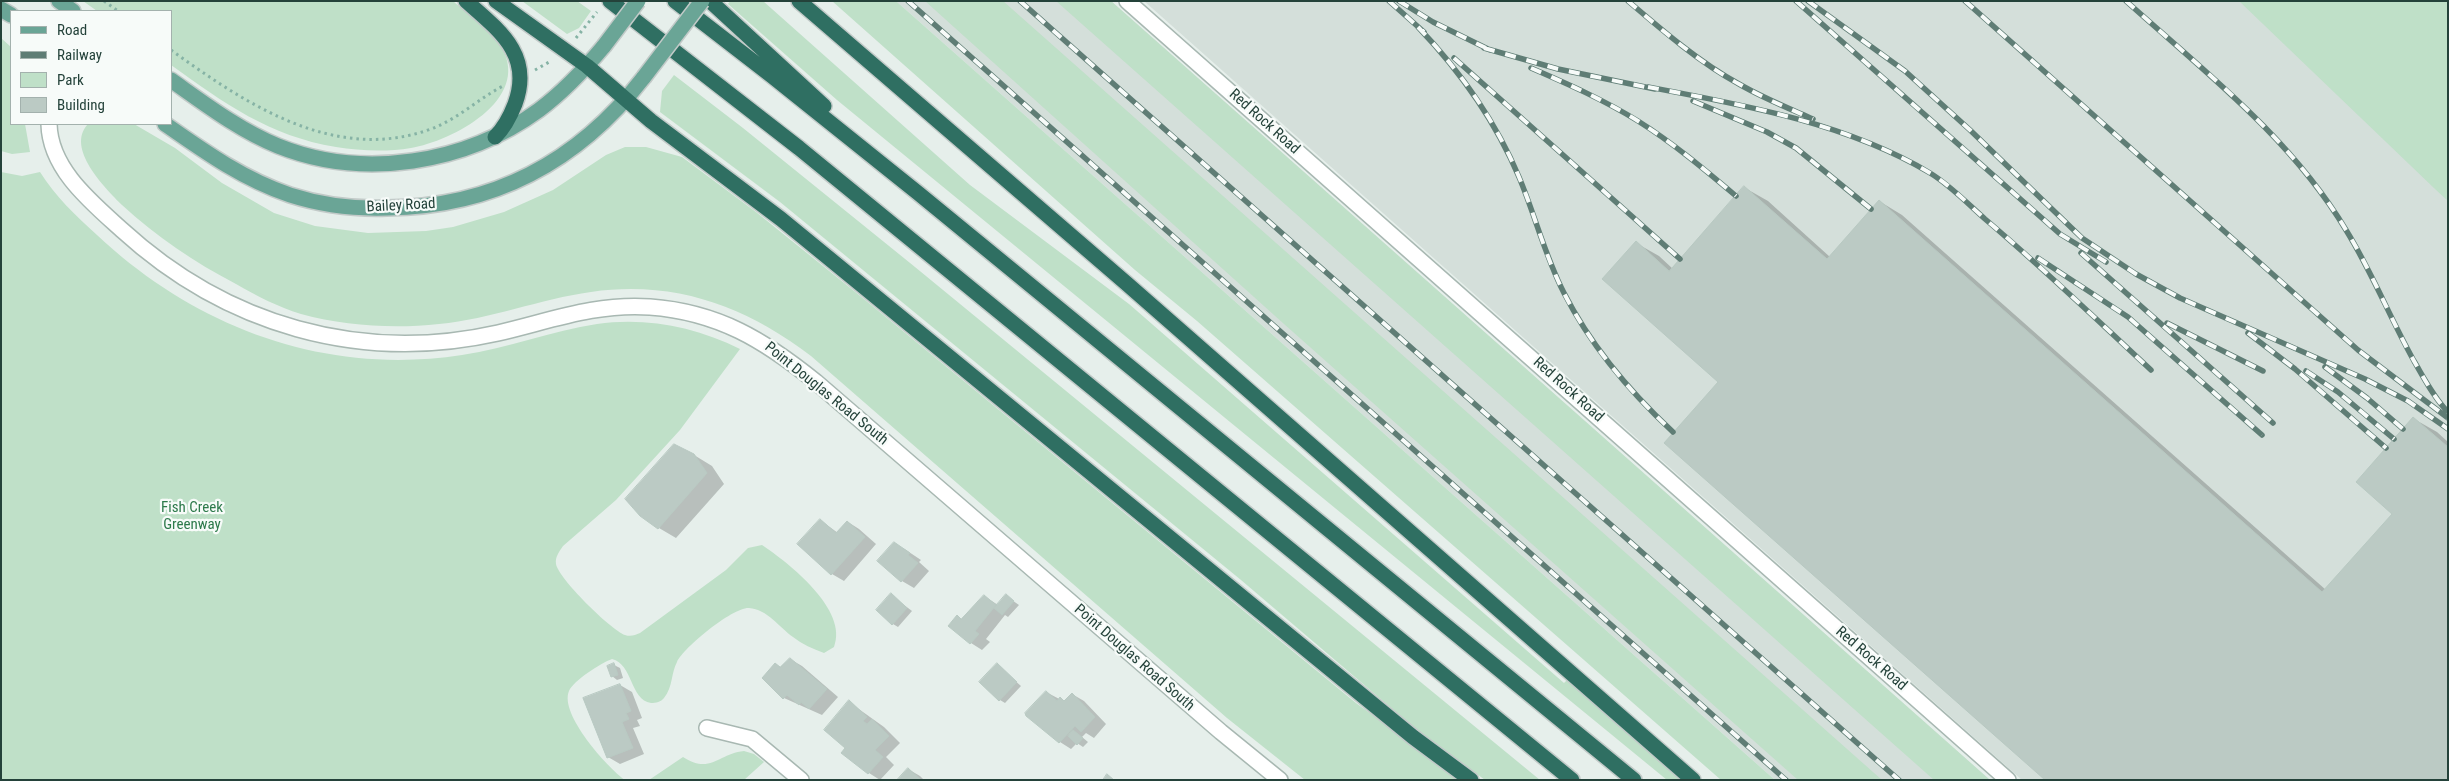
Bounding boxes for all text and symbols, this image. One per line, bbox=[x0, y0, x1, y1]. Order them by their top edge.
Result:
legend bbox=[10, 10, 172, 125]
text: Road bbox=[57, 21, 87, 39]
text: Railway bbox=[57, 46, 102, 64]
text: Park bbox=[57, 71, 84, 89]
street label: Red Rock Road bbox=[1225, 86, 1303, 158]
text: Building bbox=[57, 96, 105, 114]
street label: Bailey Road bbox=[366, 195, 436, 217]
street label: Point Douglas Road South bbox=[761, 339, 891, 449]
street label: Red Rock Road bbox=[1529, 354, 1607, 426]
park label: Fish Creek Greenway bbox=[161, 499, 223, 534]
street label: Point Douglas Road South bbox=[1070, 601, 1198, 715]
street label: Red Rock Road bbox=[1832, 623, 1910, 695]

